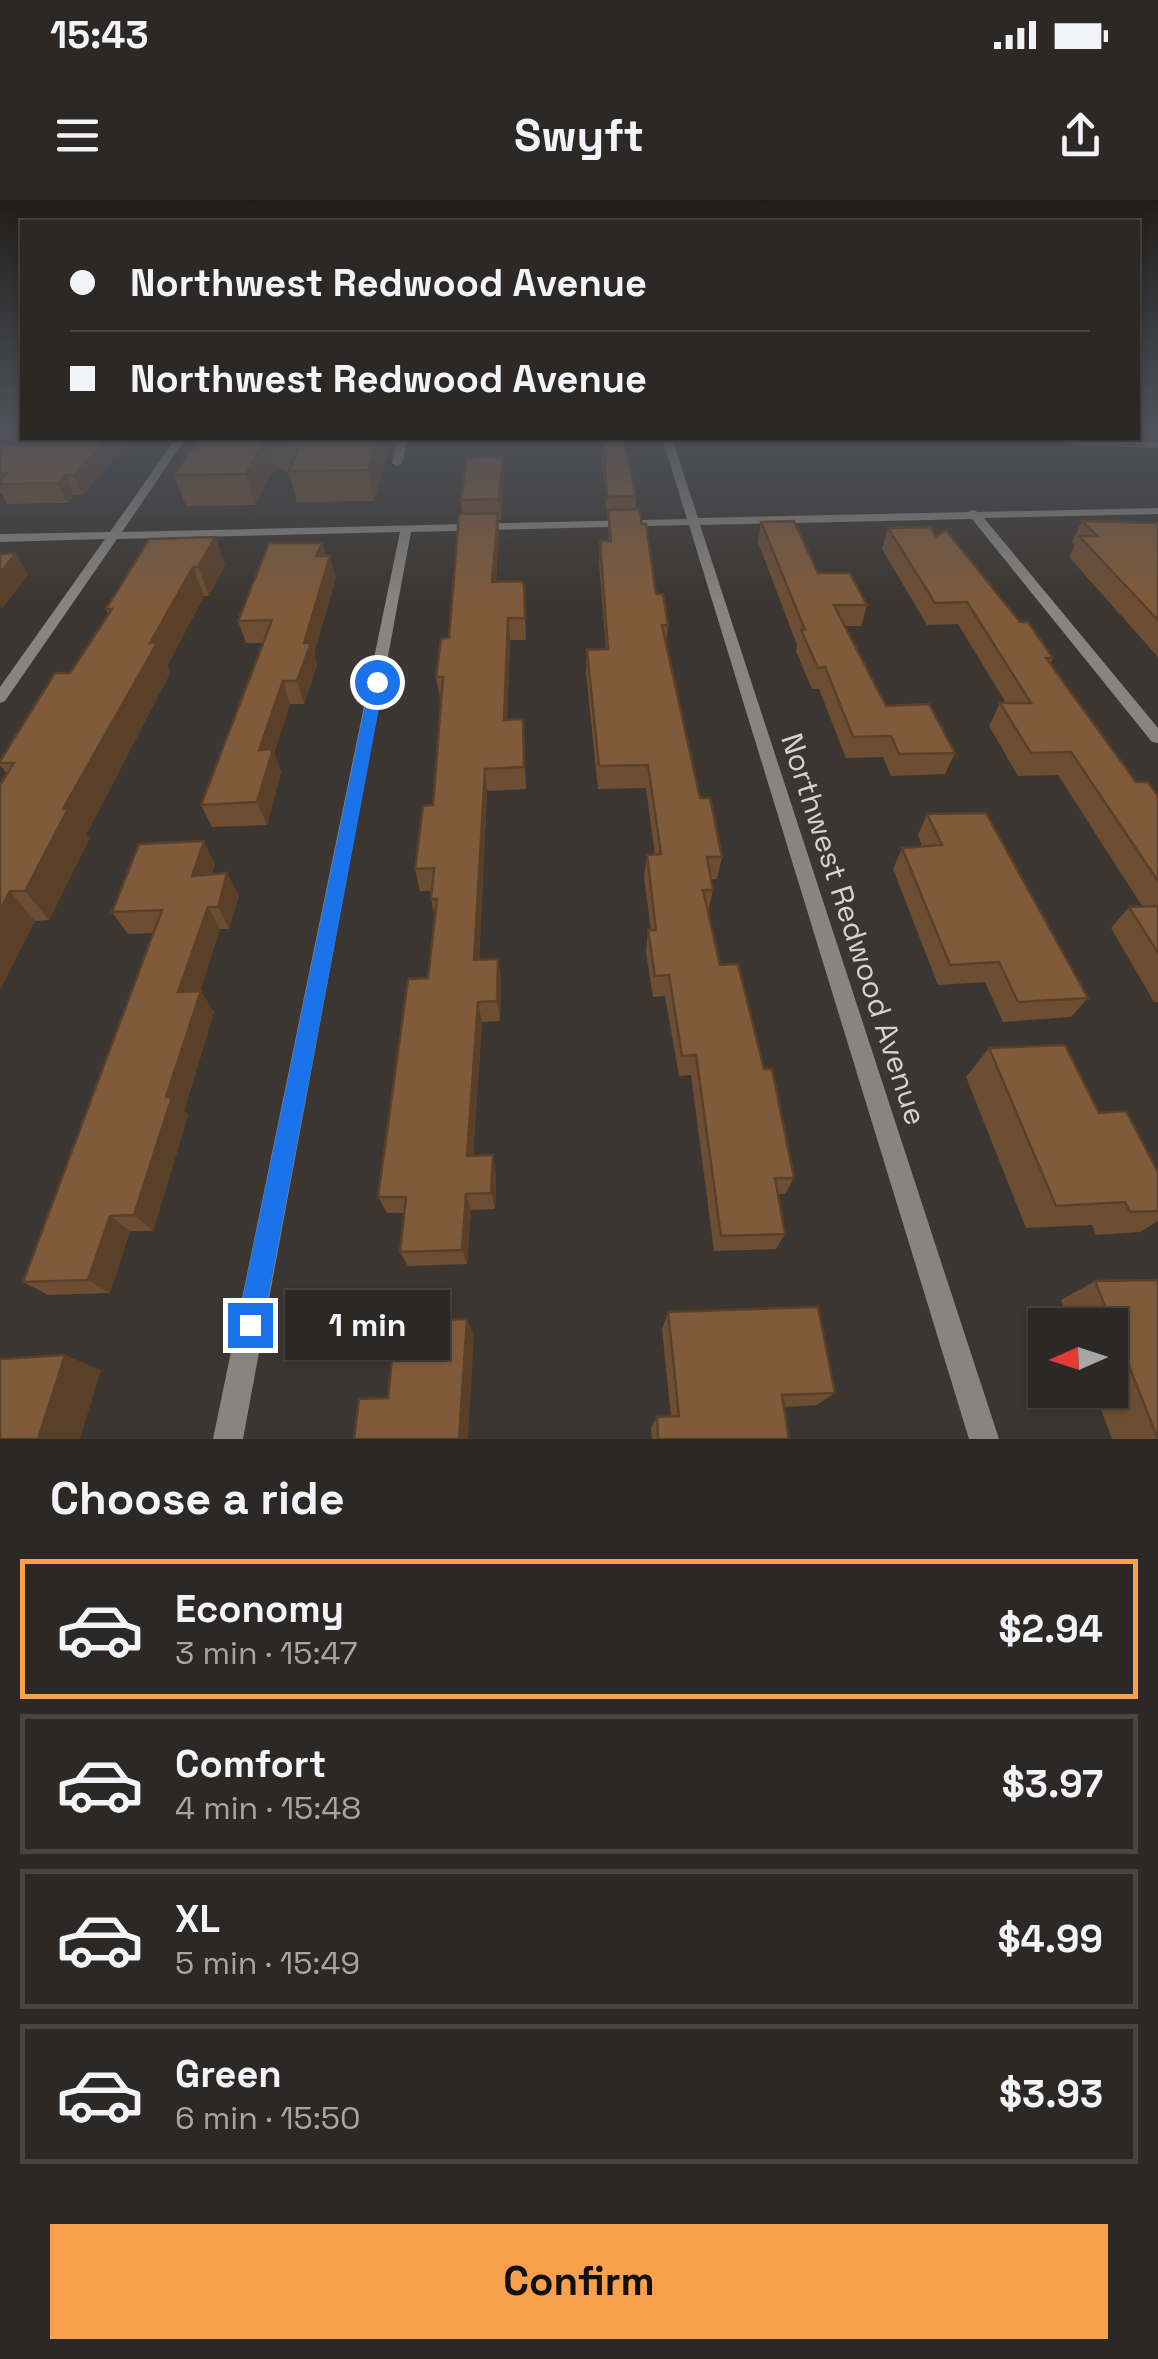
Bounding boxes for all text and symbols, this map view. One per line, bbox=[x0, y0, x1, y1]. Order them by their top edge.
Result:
text: 15:43 bbox=[50, 11, 149, 59]
text: Swyft bbox=[514, 107, 644, 164]
icon: menu bbox=[50, 108, 105, 163]
icon: share bbox=[1053, 108, 1108, 163]
text: Northwest Redwood Avenue bbox=[130, 259, 647, 307]
text: Northwest Redwood Avenue bbox=[130, 355, 647, 403]
route start bbox=[355, 660, 400, 705]
street label: Northwest Redwood Avenue bbox=[772, 728, 936, 1130]
callout: 1 min bbox=[285, 1290, 450, 1360]
route end bbox=[228, 1303, 273, 1348]
text: 1 min bbox=[328, 1305, 407, 1345]
north arrow bbox=[1028, 1308, 1128, 1408]
map controls bbox=[1028, 1308, 1128, 1408]
text: Choose a ride bbox=[50, 1470, 345, 1527]
icon: car bbox=[55, 1584, 145, 1674]
text: Economy bbox=[175, 1585, 344, 1633]
text: $2.94 bbox=[998, 1605, 1103, 1653]
text: 3 min · 15:47 bbox=[175, 1633, 358, 1673]
icon: car bbox=[55, 1739, 145, 1829]
text: Comfort bbox=[175, 1740, 326, 1788]
text: $3.97 bbox=[1002, 1760, 1103, 1808]
text: 4 min · 15:48 bbox=[175, 1788, 361, 1828]
icon: car bbox=[55, 1894, 145, 1984]
text: XL bbox=[175, 1895, 220, 1943]
text: $4.99 bbox=[998, 1915, 1103, 1963]
text: 5 min · 15:49 bbox=[175, 1943, 360, 1983]
icon: car bbox=[55, 2049, 145, 2139]
text: Green bbox=[175, 2050, 282, 2098]
text: $3.93 bbox=[999, 2070, 1103, 2118]
text: 6 min · 15:50 bbox=[175, 2098, 361, 2138]
button: Confirm bbox=[50, 2224, 1108, 2339]

